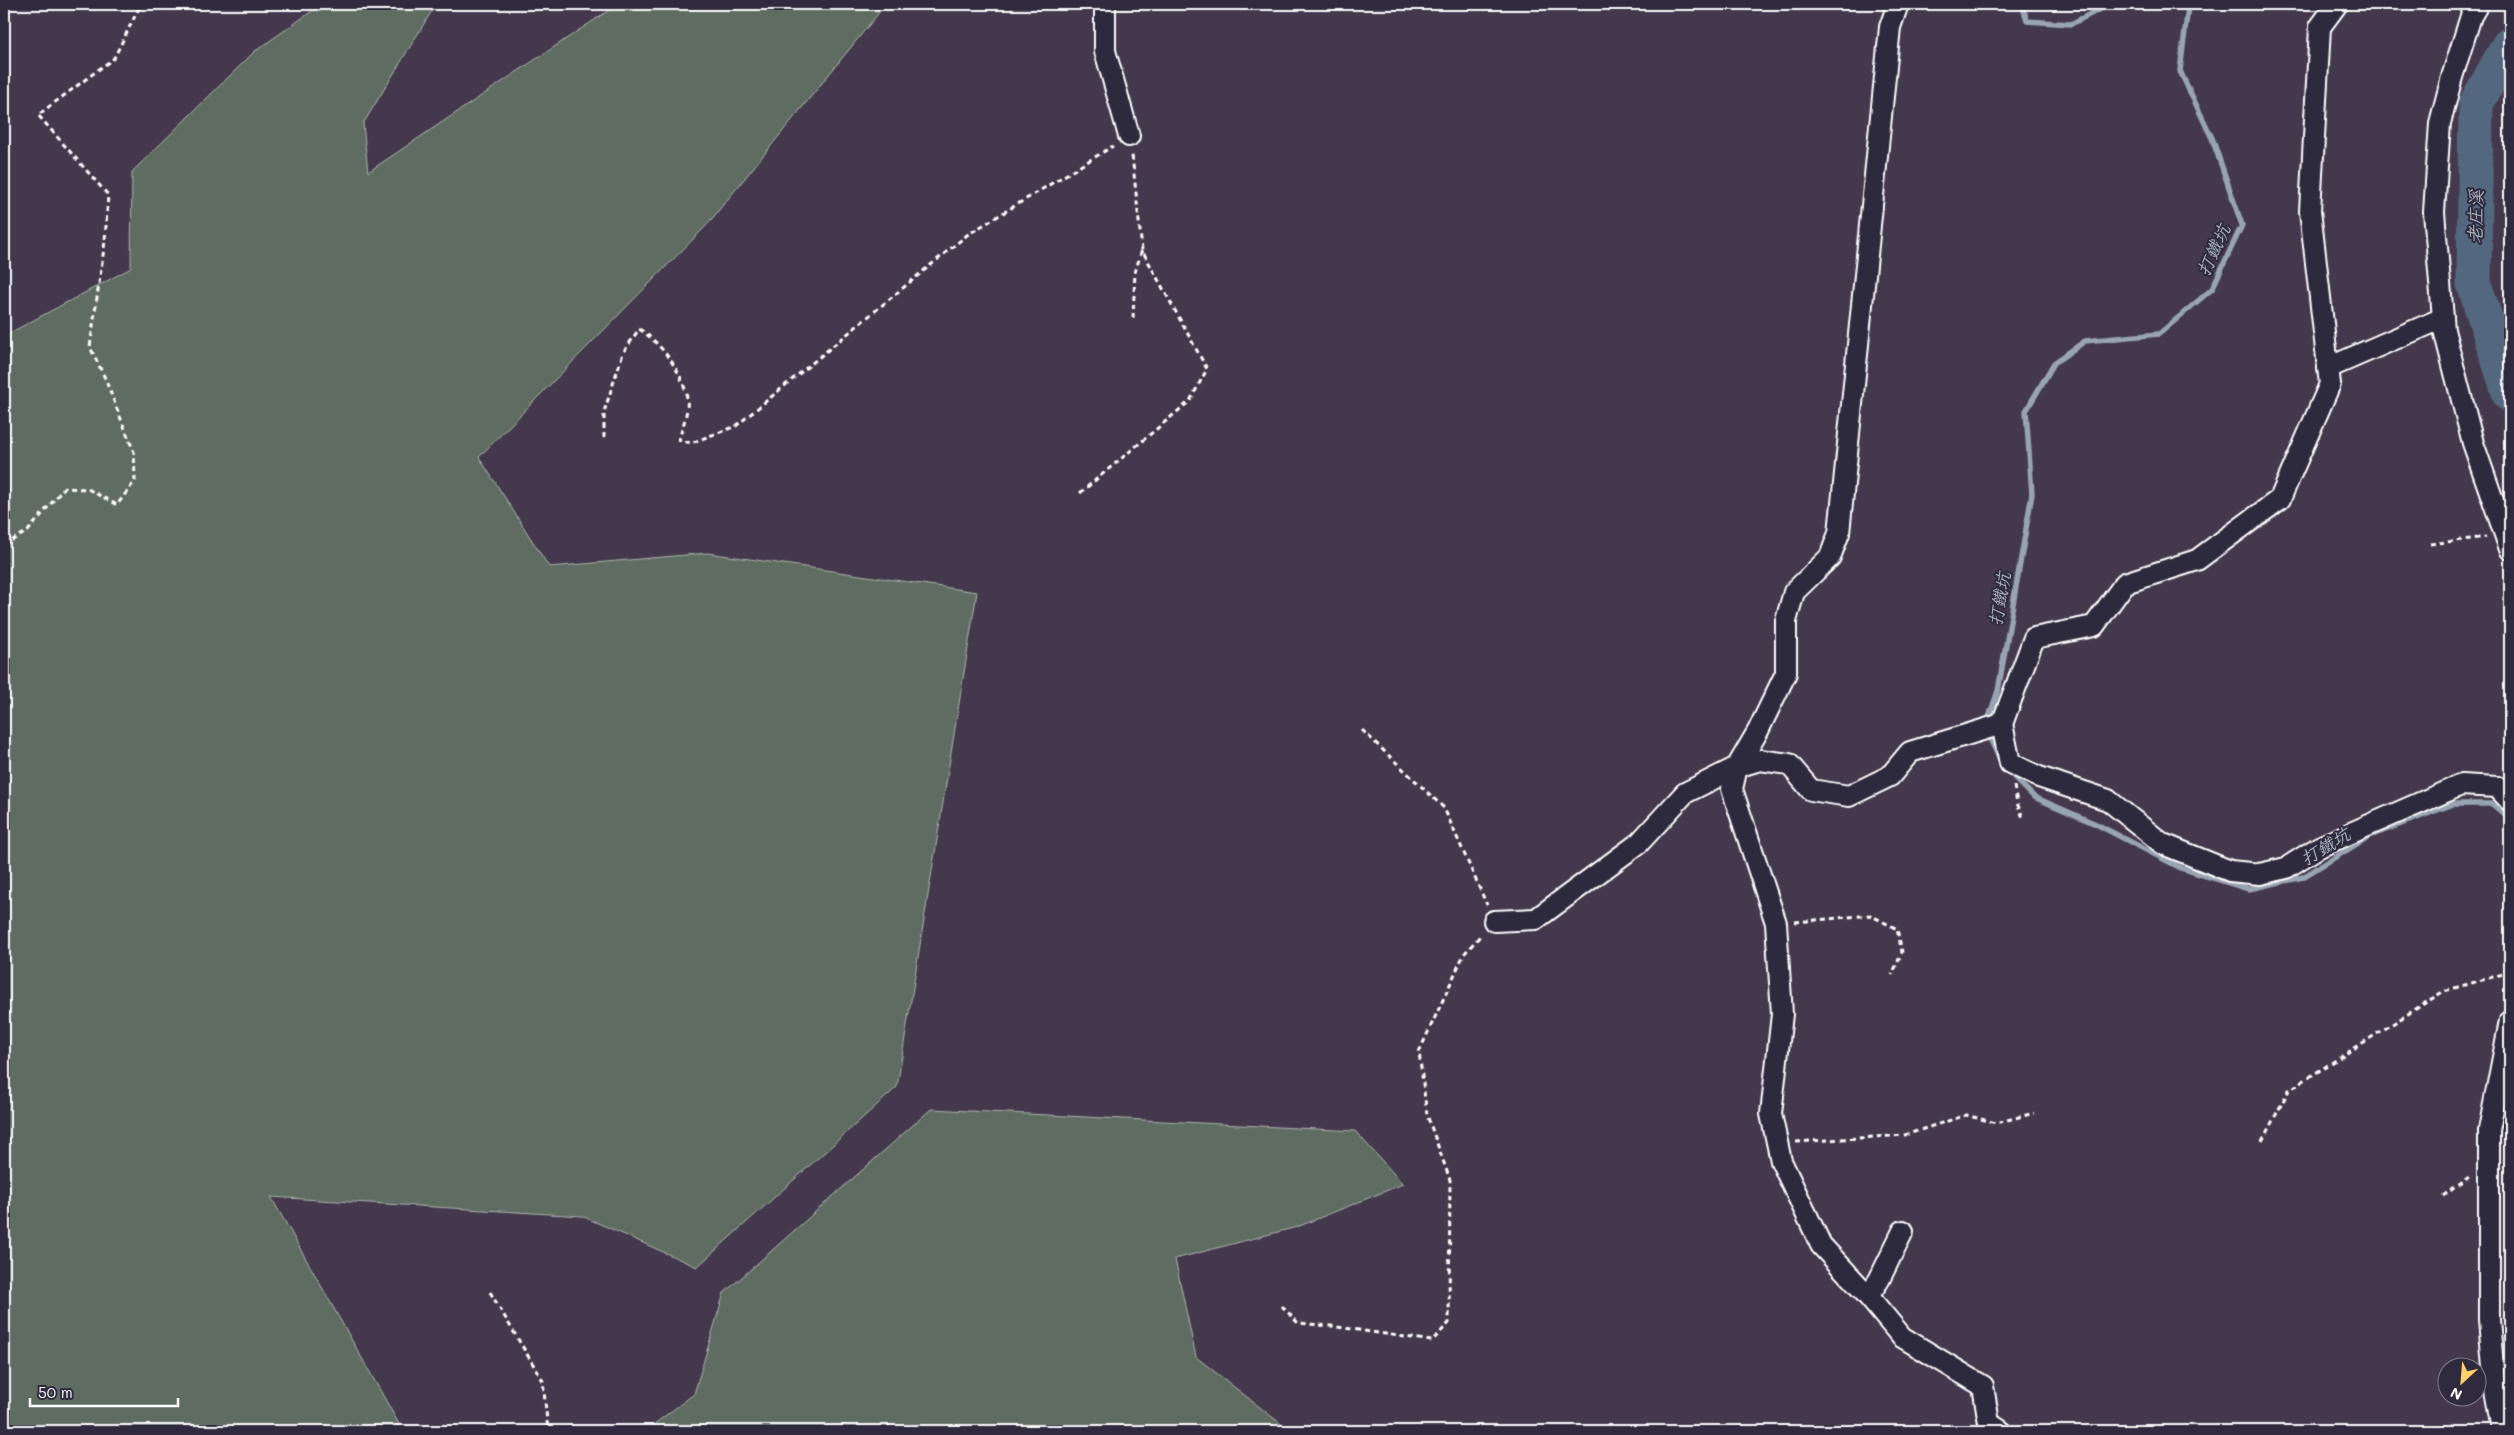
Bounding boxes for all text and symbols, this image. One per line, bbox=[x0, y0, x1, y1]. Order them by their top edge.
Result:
water label: 老庄溪 bbox=[2463, 189, 2487, 244]
water label: 打鐵坑 bbox=[2191, 219, 2236, 280]
water label: 打鐵坑 bbox=[1982, 568, 2016, 628]
water label: 打鐵坑 bbox=[2296, 821, 2356, 870]
north arrow bbox=[2436, 1358, 2486, 1408]
scale bar bbox=[30, 1375, 178, 1407]
text: 50 m bbox=[38, 1382, 73, 1402]
text: N bbox=[2447, 1383, 2465, 1405]

